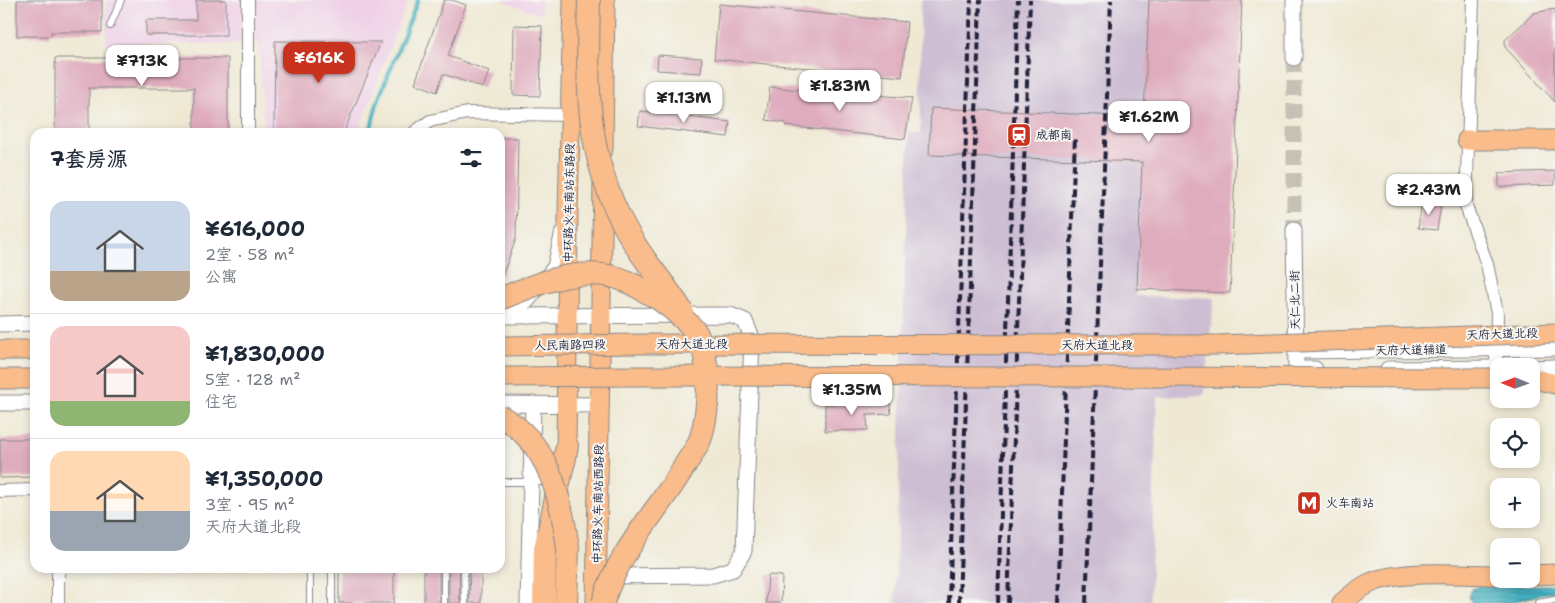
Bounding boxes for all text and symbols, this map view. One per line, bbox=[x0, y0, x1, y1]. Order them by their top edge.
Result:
pin: ¥616K bbox=[284, 42, 354, 84]
pin: ¥713K bbox=[107, 44, 177, 87]
text: ¥616K bbox=[294, 47, 344, 68]
text: ¥713K bbox=[117, 50, 167, 71]
pin: ¥1.83M bbox=[799, 70, 881, 112]
text: ¥1.83M bbox=[810, 75, 870, 96]
pin: ¥1.13M bbox=[643, 82, 725, 124]
text: ¥1.13M bbox=[656, 87, 712, 108]
pin: ¥1.62M bbox=[1108, 100, 1190, 143]
text: ¥1.62M bbox=[1119, 106, 1179, 127]
station icon: 成都南 bbox=[1006, 122, 1032, 148]
place label: 成都南 bbox=[1036, 127, 1072, 143]
street label: 中环路火车南站东路段 bbox=[560, 143, 578, 263]
icon: filters bbox=[457, 144, 485, 172]
text: 7套房源 bbox=[50, 145, 128, 173]
pin: ¥2.43M bbox=[1388, 174, 1470, 216]
text: ¥2.43M bbox=[1397, 179, 1461, 200]
text: ¥616,000 bbox=[205, 215, 305, 243]
icon: home bbox=[90, 221, 150, 281]
text: 2室 · 58 m² bbox=[205, 244, 295, 265]
text: 公寓 bbox=[205, 266, 237, 287]
street label: 天仁北二街 bbox=[1286, 270, 1304, 330]
street label: 天府大道北段 bbox=[1466, 325, 1538, 343]
street label: 人民南路四段 bbox=[534, 336, 606, 354]
street label: 天府大道北段 bbox=[656, 336, 728, 352]
street label: 天府大道北段 bbox=[1061, 337, 1133, 353]
text: ¥1,830,000 bbox=[205, 340, 325, 368]
street label: 天府大道辅道 bbox=[1375, 341, 1447, 359]
icon: home bbox=[90, 346, 150, 406]
north arrow bbox=[1490, 358, 1540, 408]
map controls bbox=[1490, 358, 1540, 588]
text: 5室 · 128 m² bbox=[205, 369, 301, 390]
pin: ¥1.35M bbox=[811, 374, 893, 416]
text: ¥1.35M bbox=[822, 379, 882, 400]
text: 住宅 bbox=[205, 391, 237, 412]
button: locate bbox=[1490, 418, 1540, 468]
street label: 中环路火车南站西路段 bbox=[589, 444, 607, 564]
text: ¥1,350,000 bbox=[205, 465, 324, 493]
icon: home bbox=[90, 471, 150, 531]
button: + bbox=[1490, 478, 1540, 528]
metro station icon: 火车南站 bbox=[1296, 490, 1322, 516]
text: 3室 · 95 m² bbox=[205, 494, 295, 515]
place label: 火车南站 bbox=[1326, 495, 1374, 511]
text: 天府大道北段 bbox=[205, 516, 301, 537]
button: − bbox=[1490, 538, 1540, 588]

